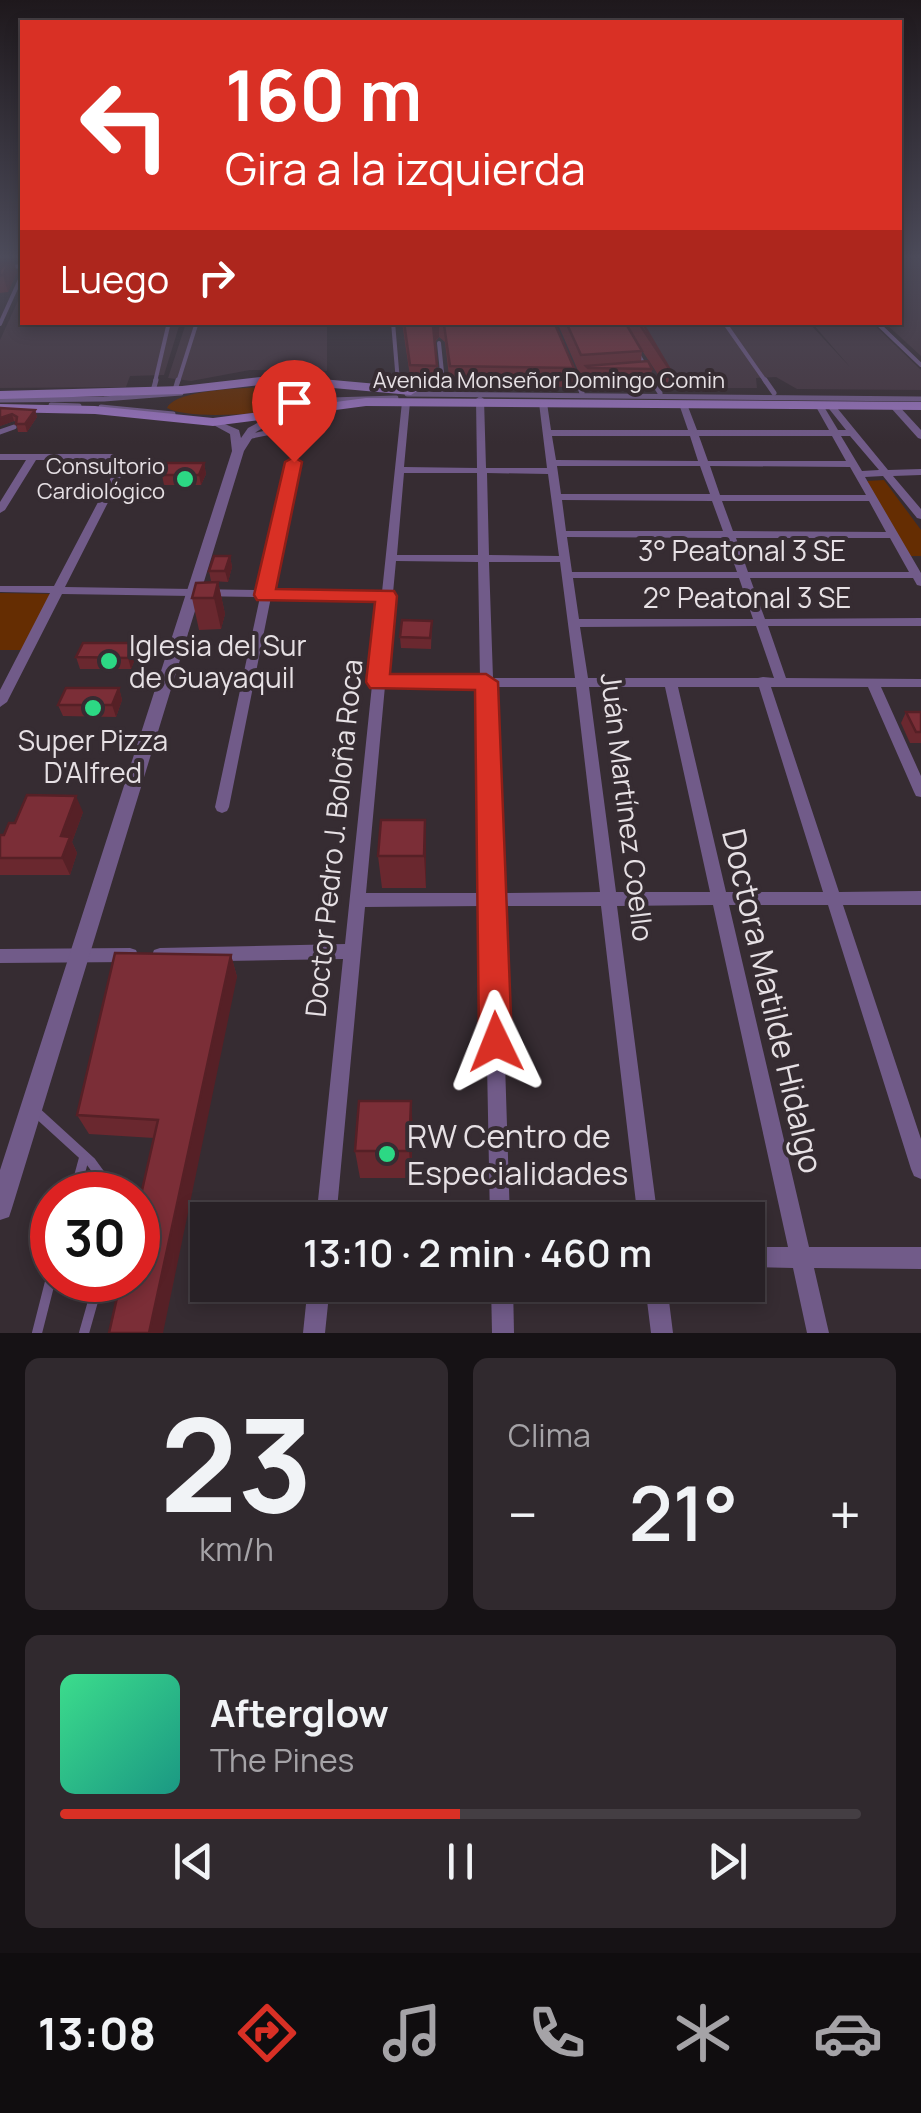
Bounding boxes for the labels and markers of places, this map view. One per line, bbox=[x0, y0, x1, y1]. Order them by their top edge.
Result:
pin bbox=[252, 360, 337, 463]
place label: Consultorio Cardiológico bbox=[37, 451, 165, 506]
marker: Consultorio Cardiológico bbox=[174, 468, 196, 490]
place label: Iglesia del Sur de Guayaquil bbox=[129, 626, 307, 696]
marker: Iglesia del Sur de Guayaquil bbox=[98, 650, 120, 672]
marker: Super Pizza D'Alfred bbox=[82, 697, 104, 719]
place label: Super Pizza D'Alfred bbox=[18, 721, 168, 791]
place label: RW Centro de Especialidades bbox=[407, 1114, 628, 1195]
marker: RW Centro de Especialidades bbox=[376, 1143, 398, 1165]

